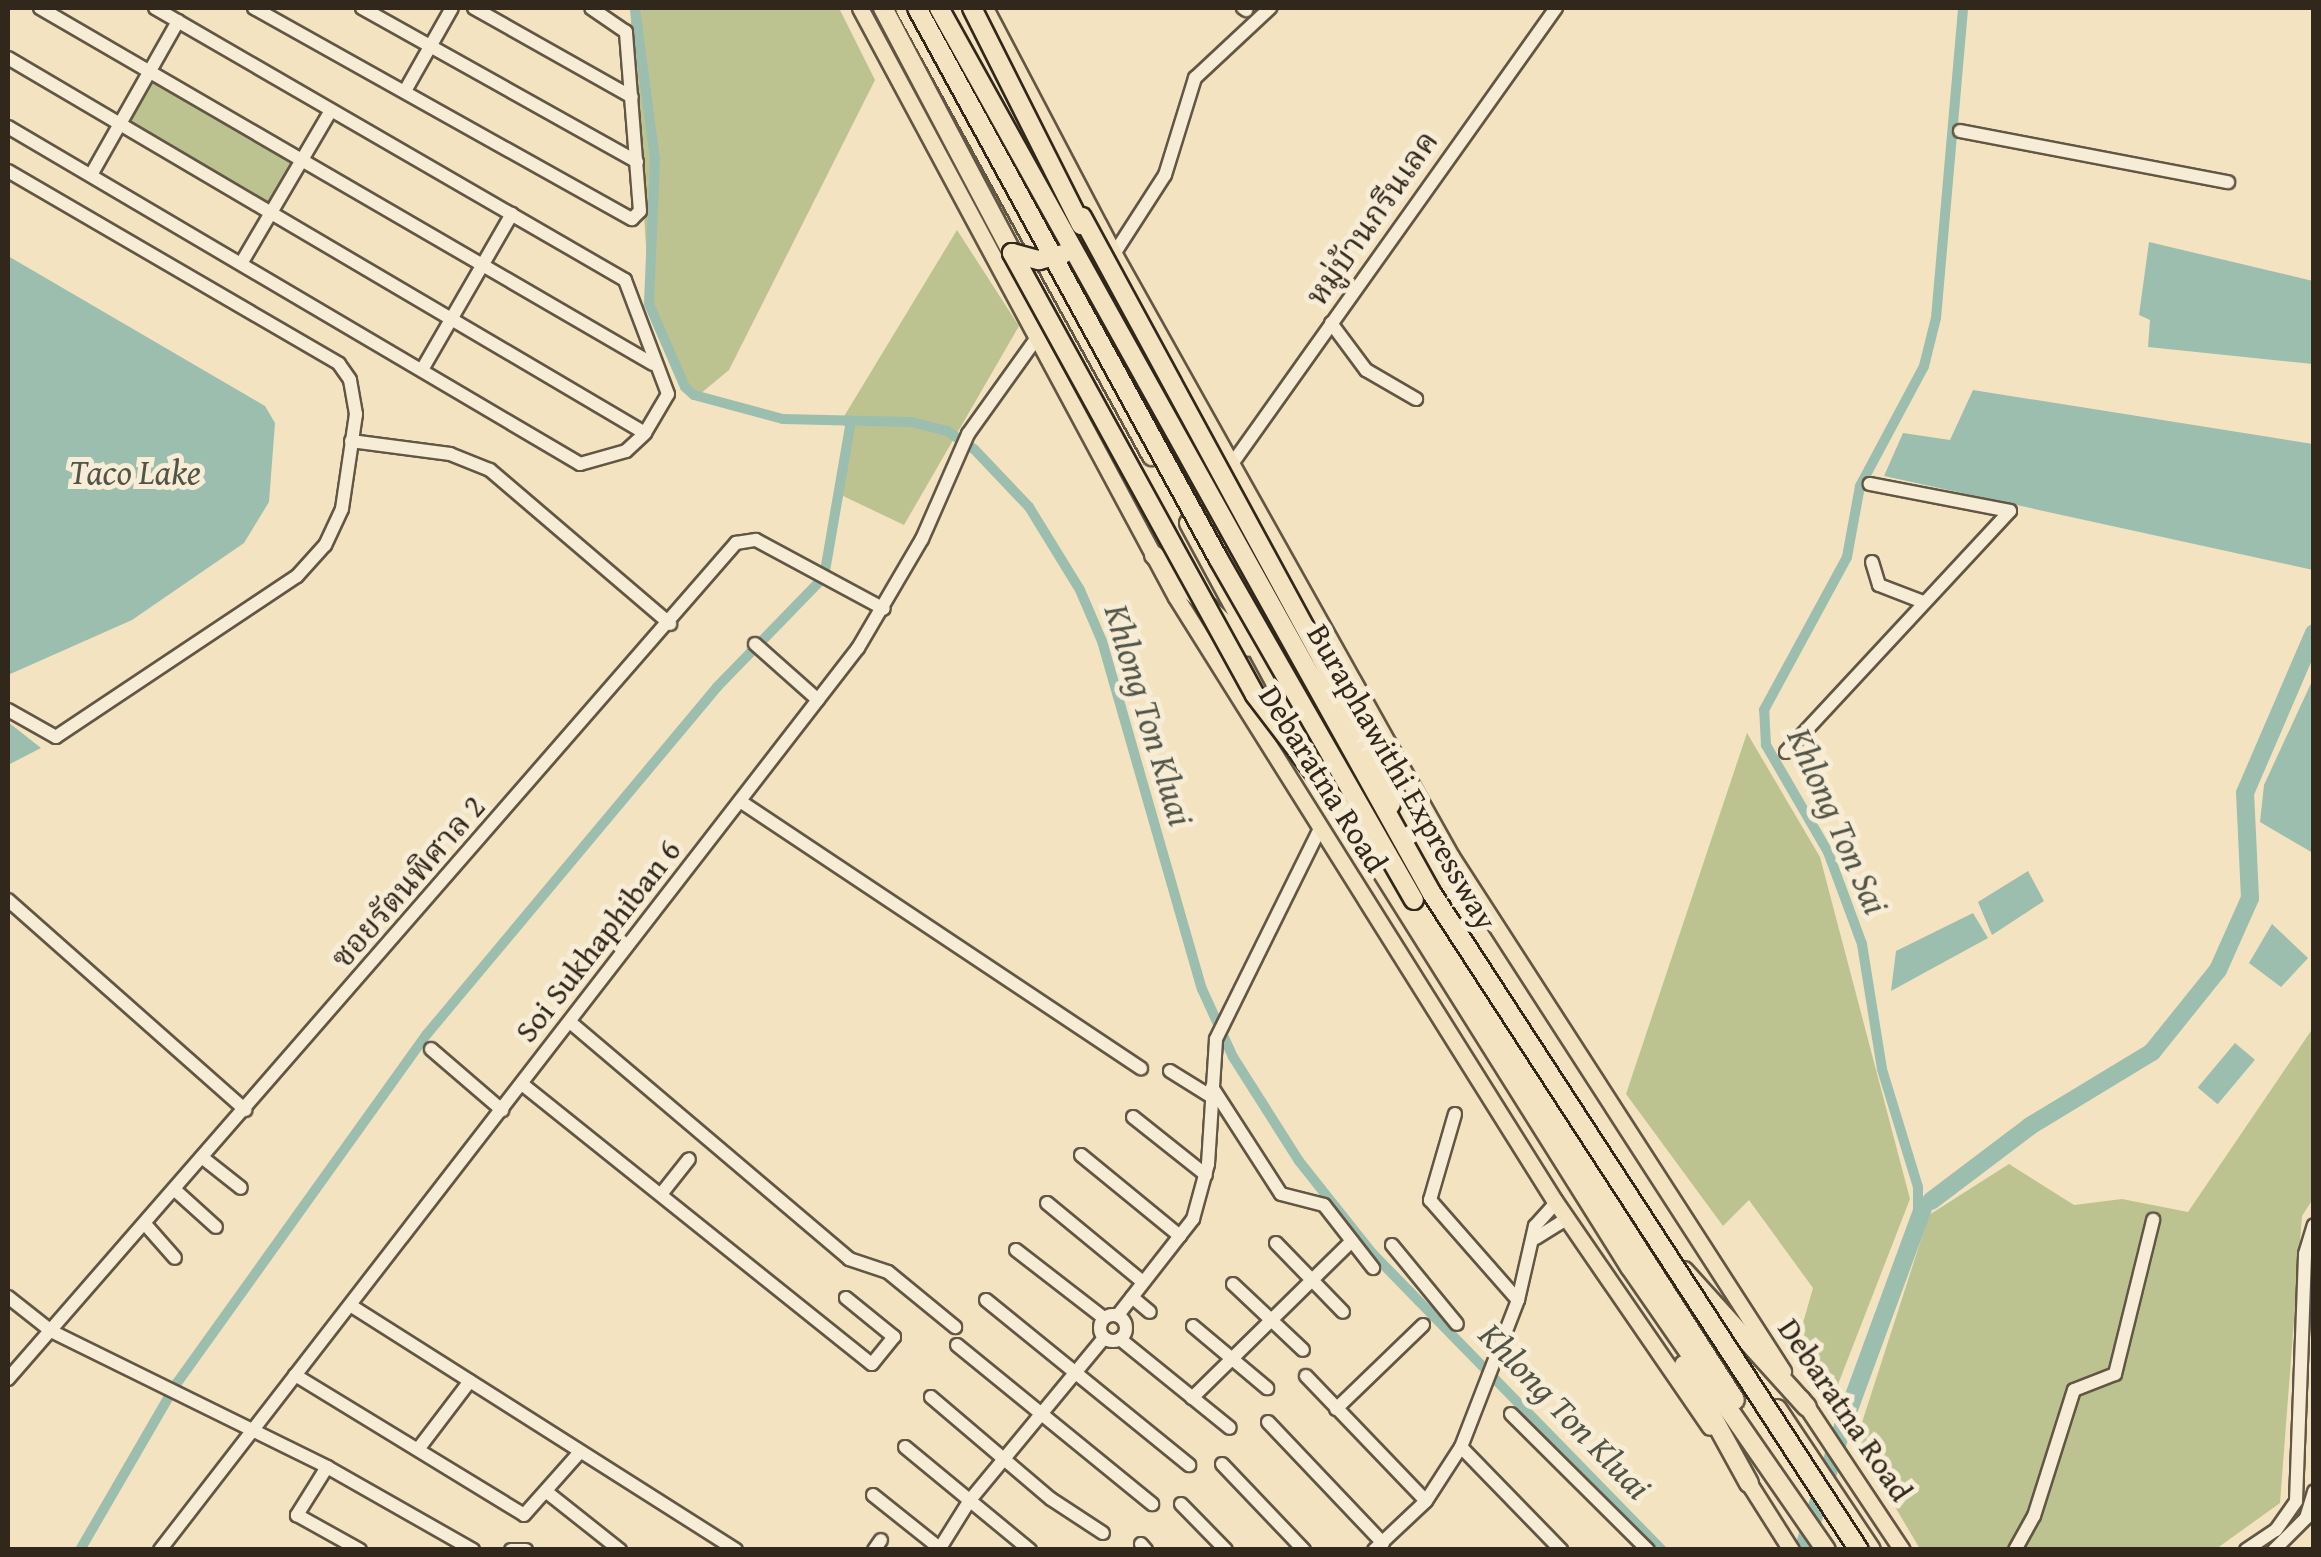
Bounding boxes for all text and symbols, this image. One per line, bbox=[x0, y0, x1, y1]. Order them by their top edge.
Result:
street label: หมู่บ้านกรีนเลค bbox=[1298, 123, 1446, 313]
water label: Taco Lake bbox=[69, 451, 201, 493]
water label: Khlong Ton Kluai bbox=[1095, 599, 1203, 831]
street label: Buraphawithi Expressway bbox=[1299, 617, 1505, 937]
street label: Debaratna Road bbox=[1250, 679, 1396, 879]
water label: Khlong Ton Sai bbox=[1778, 722, 1898, 920]
street label: ซอยรัตนพิศาล 2 bbox=[323, 788, 493, 976]
street label: Soi Sukhaphiban 6 bbox=[507, 832, 689, 1050]
street label: Debaratna Road bbox=[1770, 1311, 1920, 1509]
water label: Khlong Ton Kluai bbox=[1470, 1314, 1660, 1508]

